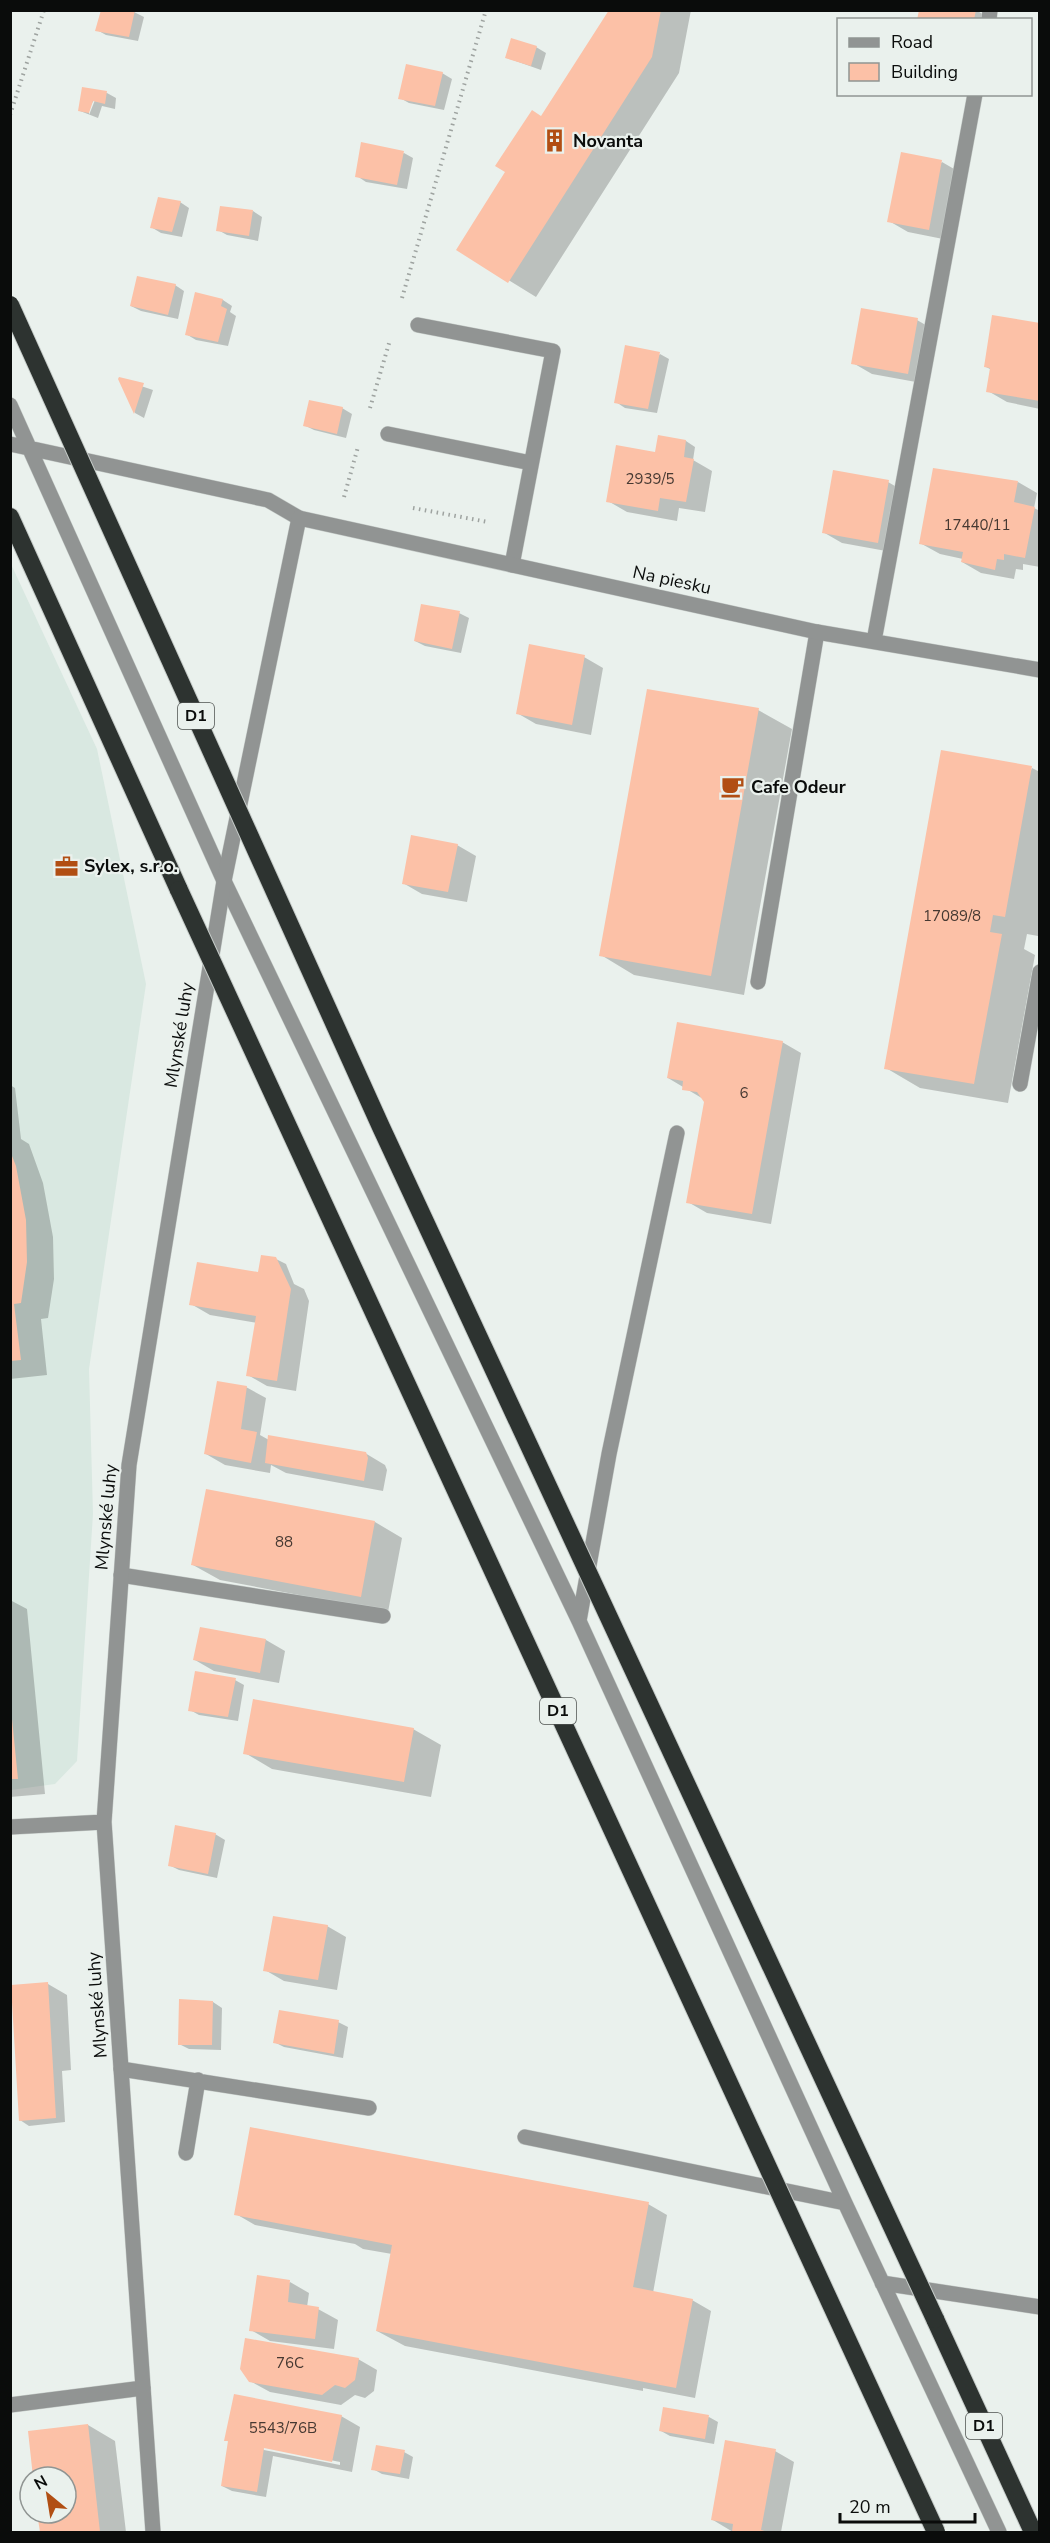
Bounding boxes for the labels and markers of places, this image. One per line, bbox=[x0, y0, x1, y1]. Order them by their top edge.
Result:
building icon: Novanta bbox=[542, 128, 568, 154]
place label: Novanta bbox=[573, 129, 643, 153]
cafe icon: Cafe Odeur bbox=[720, 774, 746, 800]
place label: Cafe Odeur bbox=[751, 775, 846, 799]
office icon: Sylex, s.r.o. bbox=[53, 853, 79, 879]
place label: Sylex, s.r.o. bbox=[84, 854, 178, 878]

